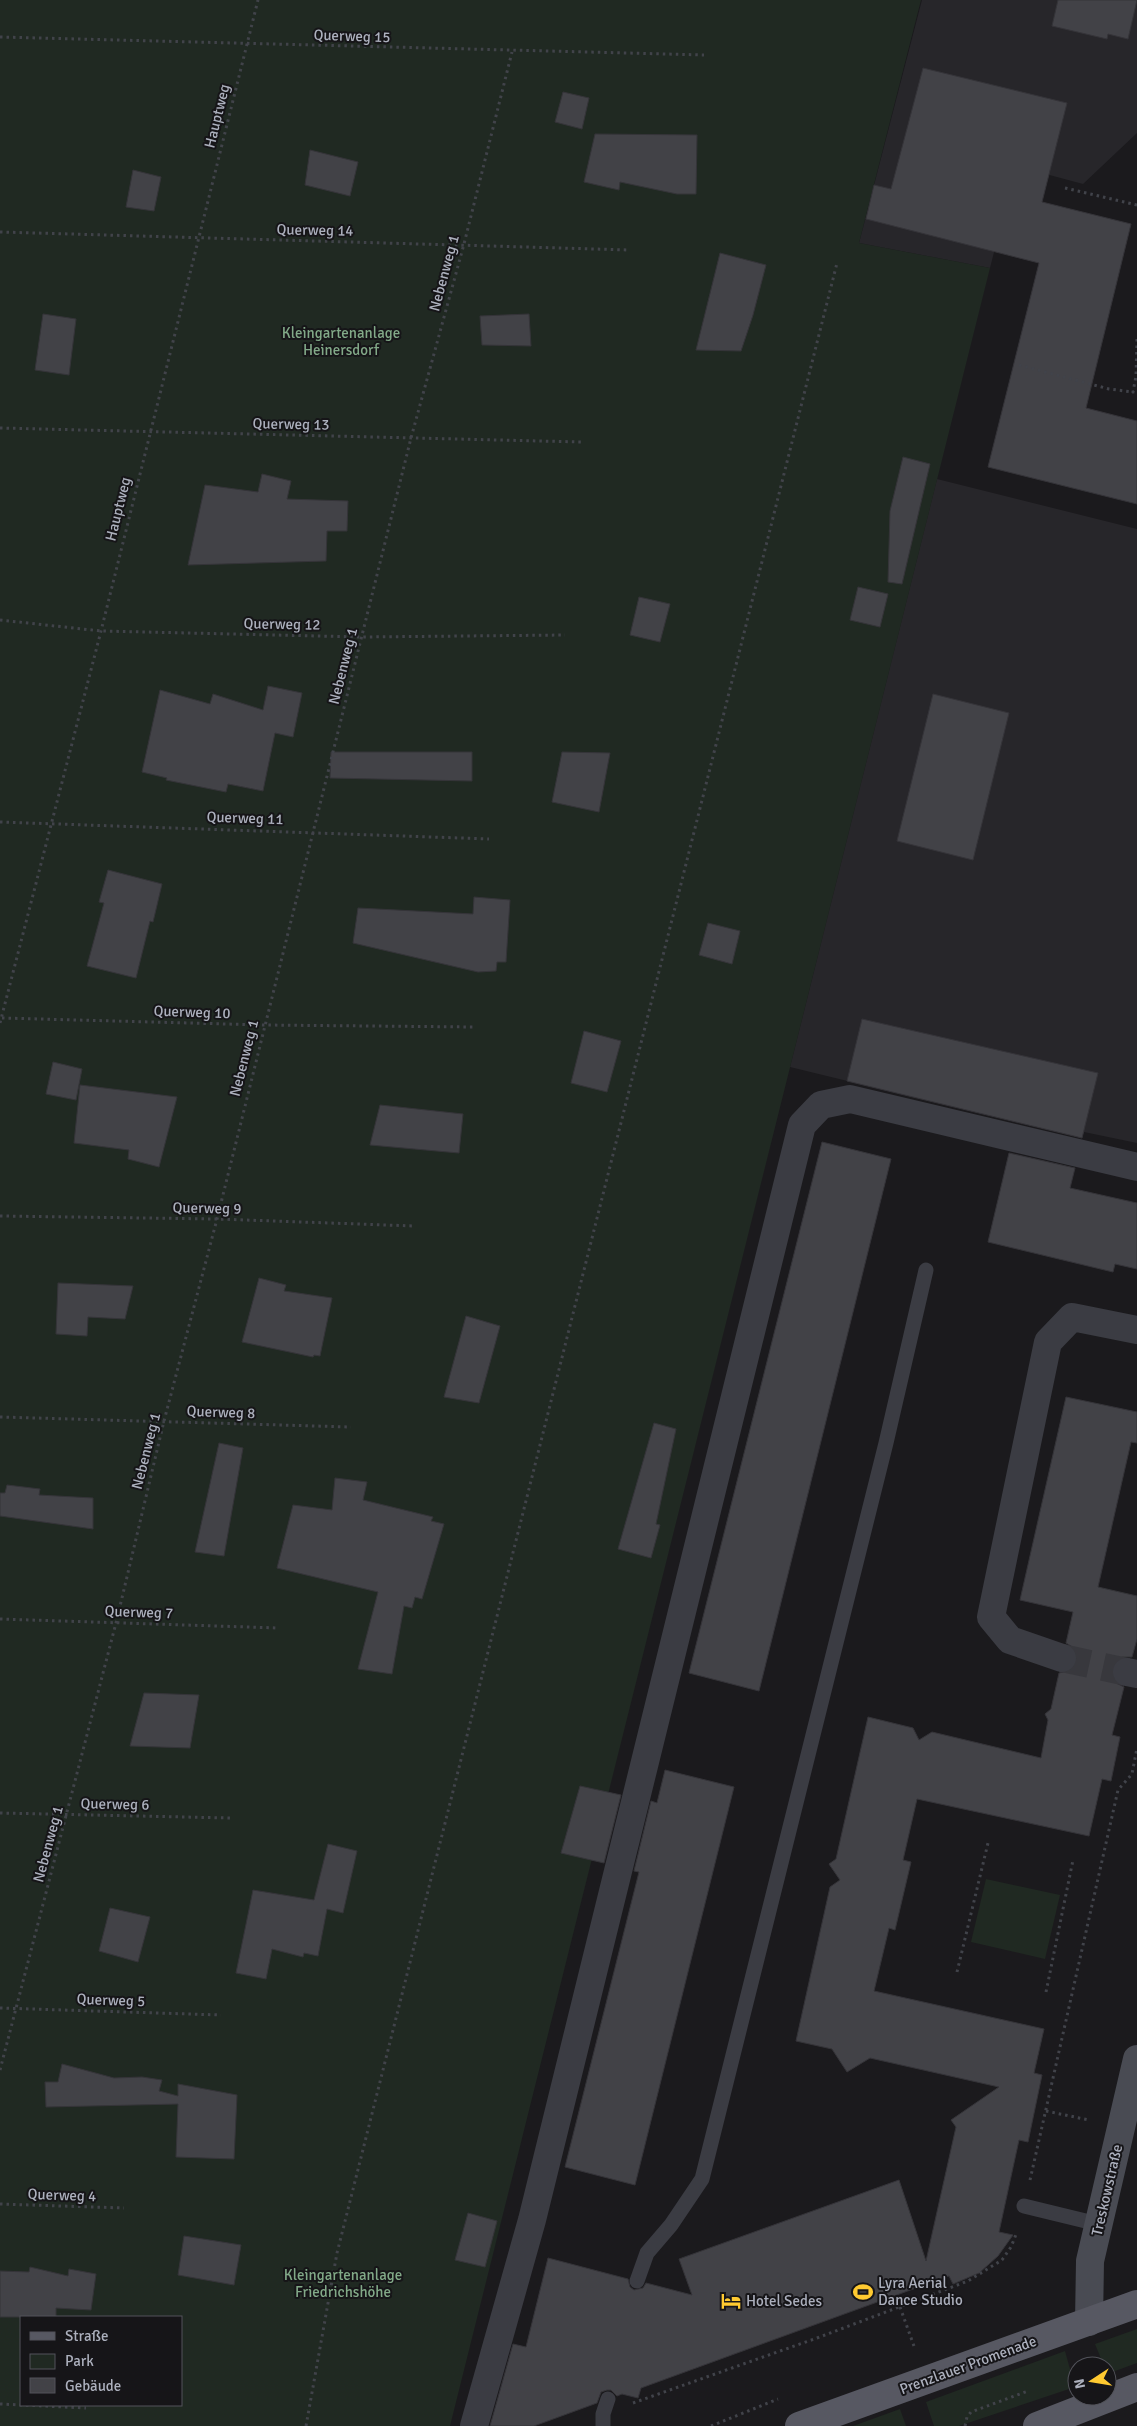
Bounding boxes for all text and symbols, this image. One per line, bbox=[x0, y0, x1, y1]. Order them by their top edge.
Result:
street label: Querweg 15 bbox=[313, 26, 391, 46]
street label: Hauptweg bbox=[200, 82, 234, 150]
street label: Querweg 14 bbox=[276, 220, 354, 240]
street label: Nebenweg 1 bbox=[425, 233, 463, 313]
park label: Kleingartenanlage Heinersdorf bbox=[282, 324, 400, 359]
street label: Querweg 13 bbox=[252, 414, 330, 434]
street label: Hauptweg bbox=[101, 475, 135, 543]
street label: Querweg 12 bbox=[243, 614, 321, 634]
street label: Nebenweg 1 bbox=[325, 626, 361, 706]
street label: Querweg 11 bbox=[206, 808, 284, 828]
street label: Querweg 10 bbox=[153, 1002, 231, 1022]
street label: Nebenweg 1 bbox=[226, 1018, 262, 1098]
street label: Querweg 9 bbox=[172, 1198, 242, 1218]
street label: Querweg 8 bbox=[186, 1402, 256, 1422]
street label: Nebenweg 1 bbox=[128, 1411, 164, 1491]
street label: Querweg 7 bbox=[104, 1602, 174, 1622]
street label: Querweg 6 bbox=[80, 1794, 150, 1814]
street label: Nebenweg 1 bbox=[29, 1804, 67, 1884]
street label: Querweg 5 bbox=[76, 1990, 146, 2010]
street label: Treskowstraße bbox=[1088, 2142, 1126, 2238]
street label: Querweg 4 bbox=[27, 2185, 97, 2205]
park label: Kleingartenanlage Friedrichshöhe bbox=[284, 2266, 402, 2301]
place label: Lyra Aerial Dance Studio bbox=[878, 2274, 963, 2309]
sports icon: Lyra Aerial Dance Studio bbox=[852, 2281, 874, 2303]
hotel icon: Hotel Sedes bbox=[720, 2290, 742, 2312]
place label: Hotel Sedes bbox=[746, 2292, 822, 2310]
legend bbox=[20, 2316, 182, 2406]
text: Straße bbox=[65, 2327, 109, 2345]
street label: Prenzlauer Promenade bbox=[897, 2332, 1039, 2398]
text: Park bbox=[65, 2352, 94, 2370]
north arrow bbox=[1067, 2356, 1117, 2406]
text: Gebäude bbox=[65, 2377, 121, 2395]
text: N bbox=[1070, 2377, 1089, 2390]

